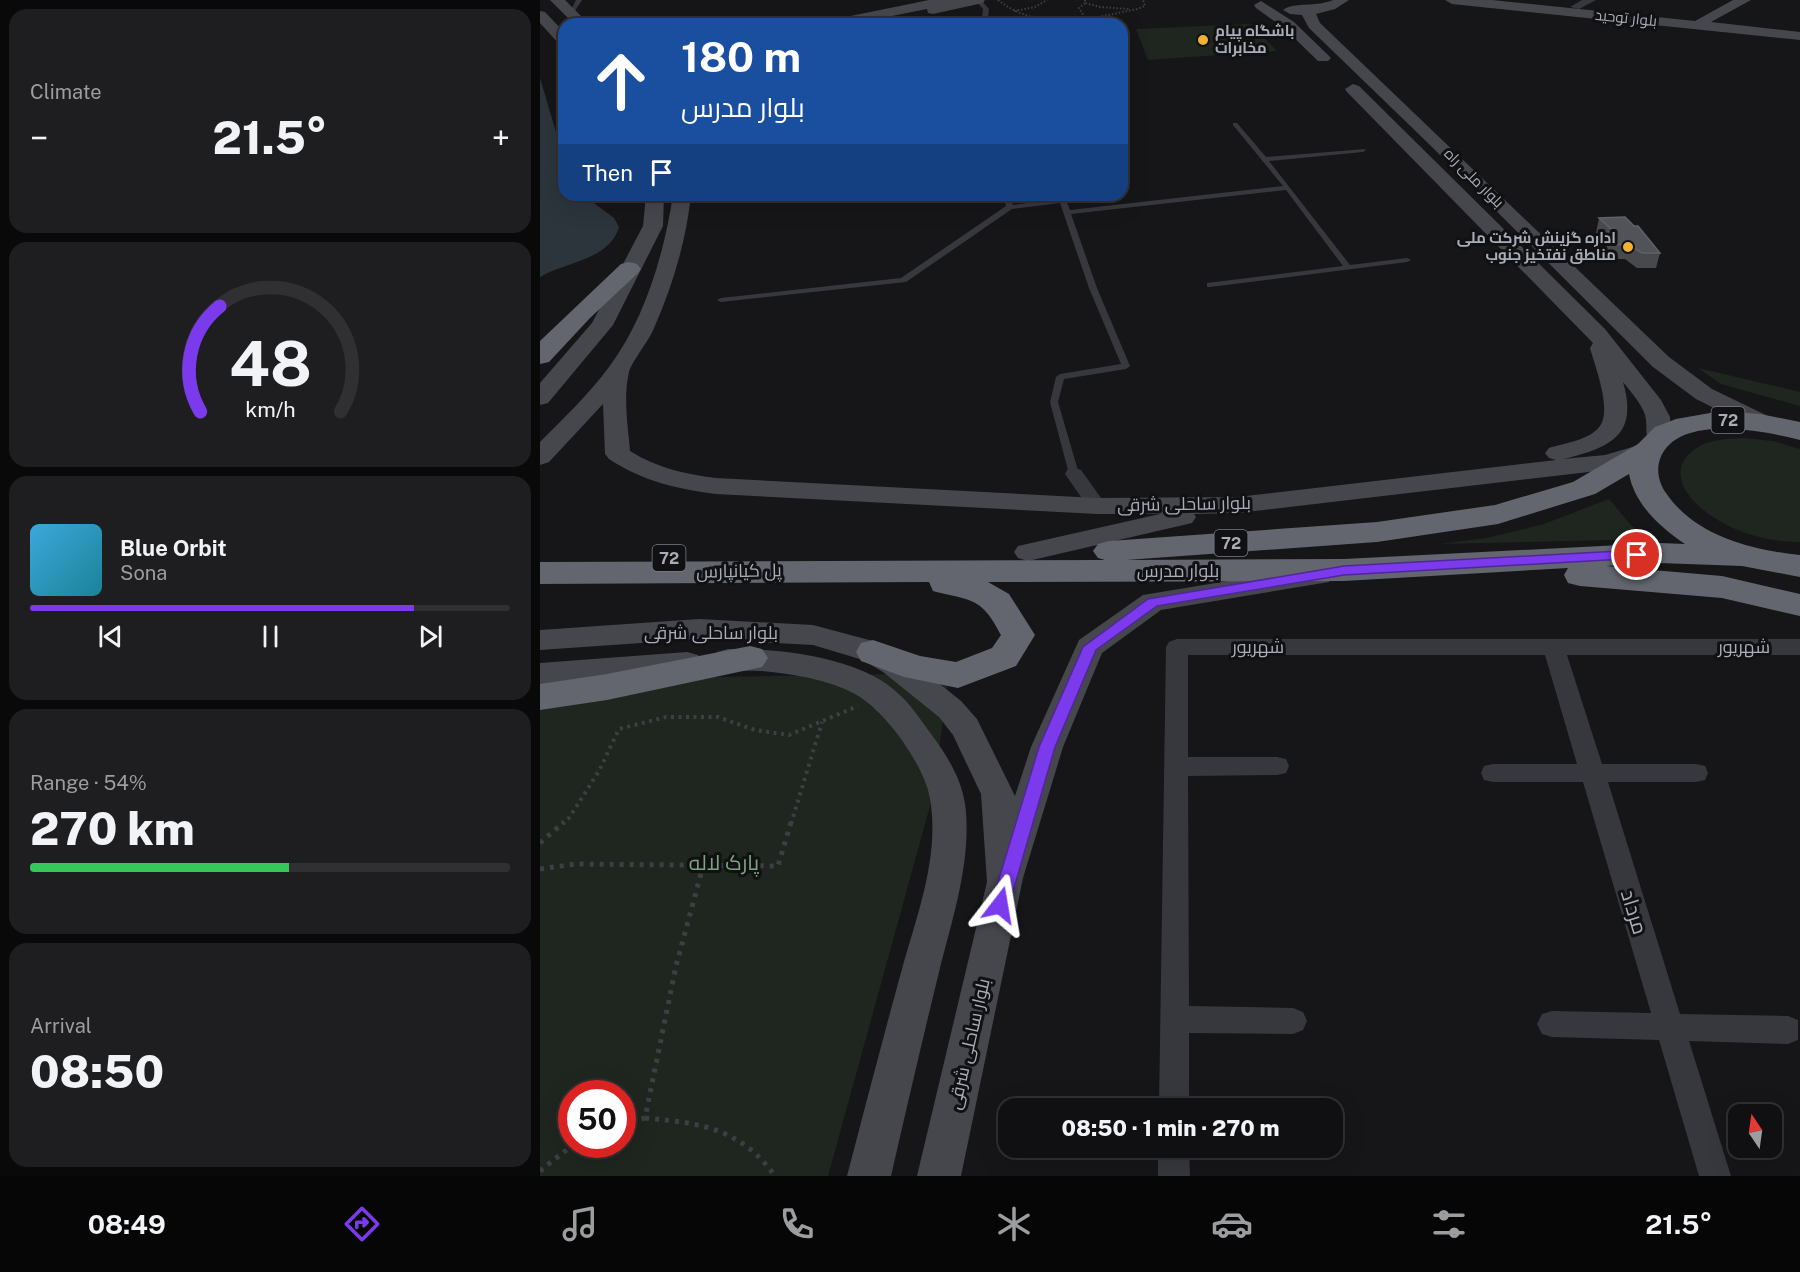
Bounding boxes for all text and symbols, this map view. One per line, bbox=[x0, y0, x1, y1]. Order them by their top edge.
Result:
street label: بلوار توحید bbox=[1594, 6, 1658, 30]
place label: باشگاه پیام مخابرات bbox=[1215, 22, 1294, 57]
text: 180 m bbox=[681, 32, 801, 81]
marker: باشگاه پیام مخابرات bbox=[1196, 33, 1210, 47]
icon: ahead bbox=[582, 42, 660, 120]
text: Climate bbox=[30, 80, 102, 104]
text: بلوار مدرس bbox=[681, 91, 805, 123]
text: 21.5° bbox=[213, 111, 327, 164]
text: − bbox=[30, 119, 48, 157]
text: + bbox=[492, 119, 510, 157]
street label: بلوار ملی راه bbox=[1440, 144, 1508, 212]
icon: arrive bbox=[645, 156, 678, 189]
text: Then bbox=[582, 160, 633, 186]
place label: اداره گزینش شرکت ملی مناطق نفتخیز جنوب bbox=[1457, 229, 1616, 264]
marker: اداره گزینش شرکت ملی مناطق نفتخیز جنوب bbox=[1621, 240, 1635, 254]
text: 48 bbox=[229, 327, 311, 400]
text: km/h bbox=[245, 397, 295, 422]
road number: 72 bbox=[1712, 407, 1744, 433]
street label: بلوار ساحلی شرقی bbox=[1117, 492, 1251, 516]
pin bbox=[1611, 529, 1662, 580]
road number: 72 bbox=[1214, 530, 1248, 556]
text: Blue Orbit bbox=[120, 535, 227, 561]
icon: arrive bbox=[1620, 538, 1653, 571]
road number: 72 bbox=[652, 545, 686, 571]
street label: پل کیانپارس bbox=[696, 559, 782, 584]
street label: بلوار مدرس bbox=[1137, 560, 1219, 582]
text: Sona bbox=[120, 561, 167, 585]
icon: previous bbox=[94, 620, 127, 653]
icon: pause bbox=[254, 620, 287, 653]
icon: next bbox=[414, 620, 447, 653]
street label: بلوار ساحلی شرقی bbox=[644, 622, 778, 644]
street label: شهریور bbox=[1231, 636, 1284, 658]
street label: شهریور bbox=[1717, 636, 1770, 658]
text: Range · 54% bbox=[30, 771, 147, 795]
text: 270 km bbox=[30, 802, 195, 855]
park label: پارک لاله bbox=[689, 850, 760, 877]
position arrow bbox=[968, 873, 1032, 937]
street label: مرداد bbox=[1616, 886, 1653, 937]
street label: بلوار ساحلی شرقی bbox=[943, 976, 995, 1112]
text: Arrival bbox=[30, 1014, 92, 1038]
text: 08:50 bbox=[30, 1045, 164, 1098]
speed limit sign: 50 bbox=[558, 1080, 636, 1158]
north arrow bbox=[1728, 1104, 1782, 1158]
map controls bbox=[1728, 1104, 1782, 1158]
text: 08:50 · 1 min · 270 m bbox=[1061, 1115, 1280, 1141]
icon: directions bbox=[341, 1203, 383, 1245]
icon: music bbox=[559, 1203, 601, 1245]
icon: phone bbox=[776, 1203, 818, 1245]
icon: climate bbox=[993, 1203, 1035, 1245]
icon: car bbox=[1211, 1203, 1253, 1245]
icon: filters bbox=[1428, 1203, 1470, 1245]
text: 08:49 bbox=[88, 1208, 166, 1240]
text: 21.5° bbox=[1645, 1208, 1712, 1240]

